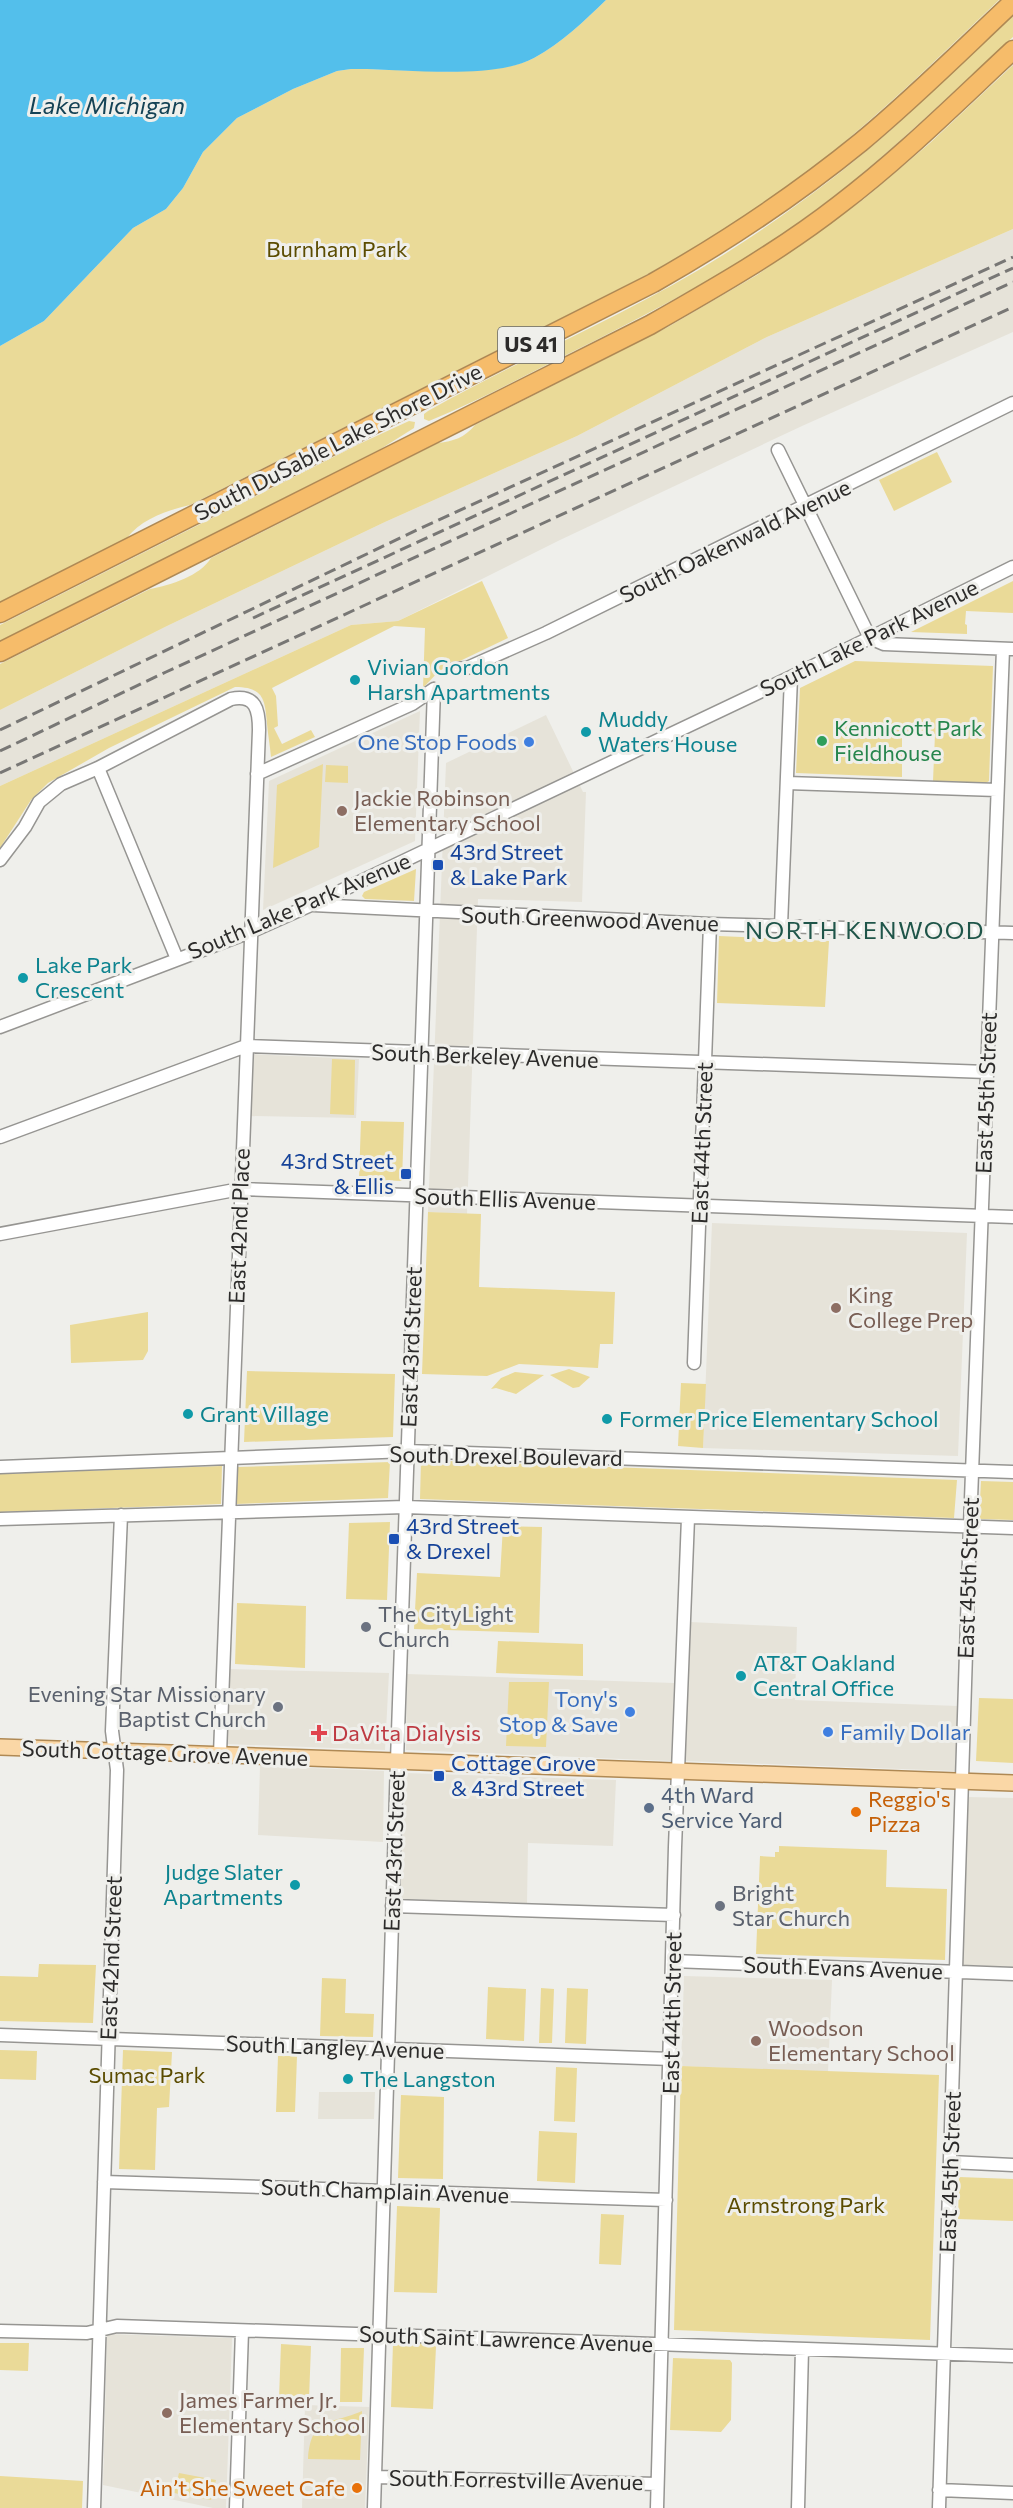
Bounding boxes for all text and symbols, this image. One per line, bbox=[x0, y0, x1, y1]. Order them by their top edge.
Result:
water label: Lake Michigan bbox=[29, 90, 185, 119]
park label: Burnham Park bbox=[266, 235, 408, 262]
road number: US 41 bbox=[498, 327, 564, 363]
street label: South DuSable Lake Shore Drive bbox=[190, 357, 486, 526]
street label: South Oakenwald Avenue bbox=[615, 473, 855, 608]
street label: South Lake Park Avenue bbox=[755, 573, 982, 702]
place label: Vivian Gordon Harsh Apartments bbox=[367, 653, 550, 705]
marker: Vivian Gordon Harsh Apartments bbox=[348, 673, 362, 687]
place label: Muddy Waters House bbox=[598, 705, 737, 757]
place label: Kennicott Park Fieldhouse bbox=[834, 714, 983, 766]
marker: Muddy Waters House bbox=[579, 725, 593, 739]
place label: One Stop Foods bbox=[358, 728, 517, 755]
marker: Kennicott Park Fieldhouse bbox=[815, 734, 829, 748]
marker: One Stop Foods bbox=[522, 735, 536, 749]
place label: Jackie Robinson Elementary School bbox=[354, 784, 541, 836]
marker: Jackie Robinson Elementary School bbox=[335, 804, 349, 818]
place label: 43rd Street & Lake Park bbox=[450, 838, 568, 890]
street label: South Lake Park Avenue bbox=[183, 846, 414, 965]
marker: 43rd Street & Lake Park bbox=[431, 858, 445, 872]
street label: South Greenwood Avenue bbox=[461, 901, 719, 936]
district label: NORTH KENWOOD bbox=[745, 915, 985, 944]
place label: Lake Park Crescent bbox=[35, 951, 132, 1003]
marker: Lake Park Crescent bbox=[16, 971, 30, 985]
street label: East 45th Street bbox=[969, 1012, 1002, 1174]
street label: South Berkeley Avenue bbox=[371, 1038, 599, 1073]
street label: East 44th Street bbox=[685, 1061, 718, 1224]
place label: 43rd Street & Ellis bbox=[281, 1147, 394, 1199]
street label: East 42nd Place bbox=[222, 1148, 255, 1304]
marker: 43rd Street & Ellis bbox=[399, 1167, 413, 1181]
street label: South Ellis Avenue bbox=[414, 1182, 596, 1215]
street label: East 43rd Street bbox=[394, 1266, 427, 1428]
place label: King College Prep bbox=[848, 1281, 973, 1333]
marker: King College Prep bbox=[829, 1301, 843, 1315]
place label: Grant Village bbox=[200, 1400, 329, 1427]
place label: Former Price Elementary School bbox=[619, 1405, 939, 1432]
marker: Grant Village bbox=[181, 1407, 195, 1421]
marker: Former Price Elementary School bbox=[600, 1412, 614, 1426]
street label: South Drexel Boulevard bbox=[389, 1440, 623, 1471]
street label: East 45th Street bbox=[951, 1497, 984, 1659]
place label: 43rd Street & Drexel bbox=[406, 1512, 519, 1564]
marker: 43rd Street & Drexel bbox=[387, 1532, 401, 1546]
place label: The CityLight Church bbox=[378, 1600, 513, 1652]
marker: The CityLight Church bbox=[359, 1620, 373, 1634]
place label: AT&T Oakland Central Office bbox=[753, 1649, 895, 1701]
marker: AT&T Oakland Central Office bbox=[734, 1669, 748, 1683]
place label: Evening Star Missionary Baptist Church bbox=[28, 1680, 266, 1732]
place label: Tony's Stop & Save bbox=[499, 1685, 618, 1737]
marker: Evening Star Missionary Baptist Church bbox=[271, 1700, 285, 1714]
marker: Tony's Stop & Save bbox=[623, 1705, 637, 1719]
place label: Family Dollar bbox=[840, 1718, 971, 1745]
place label: DaVita Dialysis bbox=[332, 1719, 481, 1746]
marker: DaVita Dialysis bbox=[310, 1724, 328, 1742]
marker: Family Dollar bbox=[821, 1725, 835, 1739]
street label: South Cottage Grove Avenue bbox=[21, 1734, 309, 1771]
place label: Cottage Grove & 43rd Street bbox=[451, 1749, 596, 1801]
marker: Cottage Grove & 43rd Street bbox=[432, 1769, 446, 1783]
street label: East 43rd Street bbox=[377, 1770, 410, 1932]
place label: 4th Ward Service Yard bbox=[661, 1781, 783, 1833]
place label: Reggio's Pizza bbox=[868, 1785, 951, 1837]
marker: 4th Ward Service Yard bbox=[642, 1801, 656, 1815]
marker: Reggio's Pizza bbox=[849, 1805, 863, 1819]
place label: Judge Slater Apartments bbox=[163, 1858, 283, 1910]
street label: East 42nd Street bbox=[94, 1875, 127, 2041]
marker: Judge Slater Apartments bbox=[288, 1878, 302, 1892]
place label: Bright Star Church bbox=[732, 1879, 850, 1931]
marker: Bright Star Church bbox=[713, 1899, 727, 1913]
street label: East 44th Street bbox=[657, 1932, 686, 2094]
street label: South Evans Avenue bbox=[743, 1951, 943, 1984]
place label: Woodson Elementary School bbox=[768, 2014, 955, 2066]
street label: South Langley Avenue bbox=[225, 2029, 445, 2064]
marker: Woodson Elementary School bbox=[749, 2034, 763, 2048]
park label: Sumac Park bbox=[88, 2061, 206, 2088]
place label: The Langston bbox=[360, 2065, 496, 2092]
marker: The Langston bbox=[341, 2072, 355, 2086]
street label: East 45th Street bbox=[933, 2091, 966, 2253]
street label: South Champlain Avenue bbox=[260, 2173, 510, 2208]
park label: Armstrong Park bbox=[727, 2191, 885, 2218]
street label: South Saint Lawrence Avenue bbox=[359, 2320, 654, 2357]
place label: James Farmer Jr. Elementary School bbox=[179, 2386, 366, 2438]
marker: James Farmer Jr. Elementary School bbox=[160, 2406, 174, 2420]
street label: South Forrestville Avenue bbox=[389, 2464, 643, 2495]
place label: Ain’t She Sweet Cafe bbox=[140, 2474, 345, 2501]
marker: Ain’t She Sweet Cafe bbox=[350, 2481, 364, 2495]

